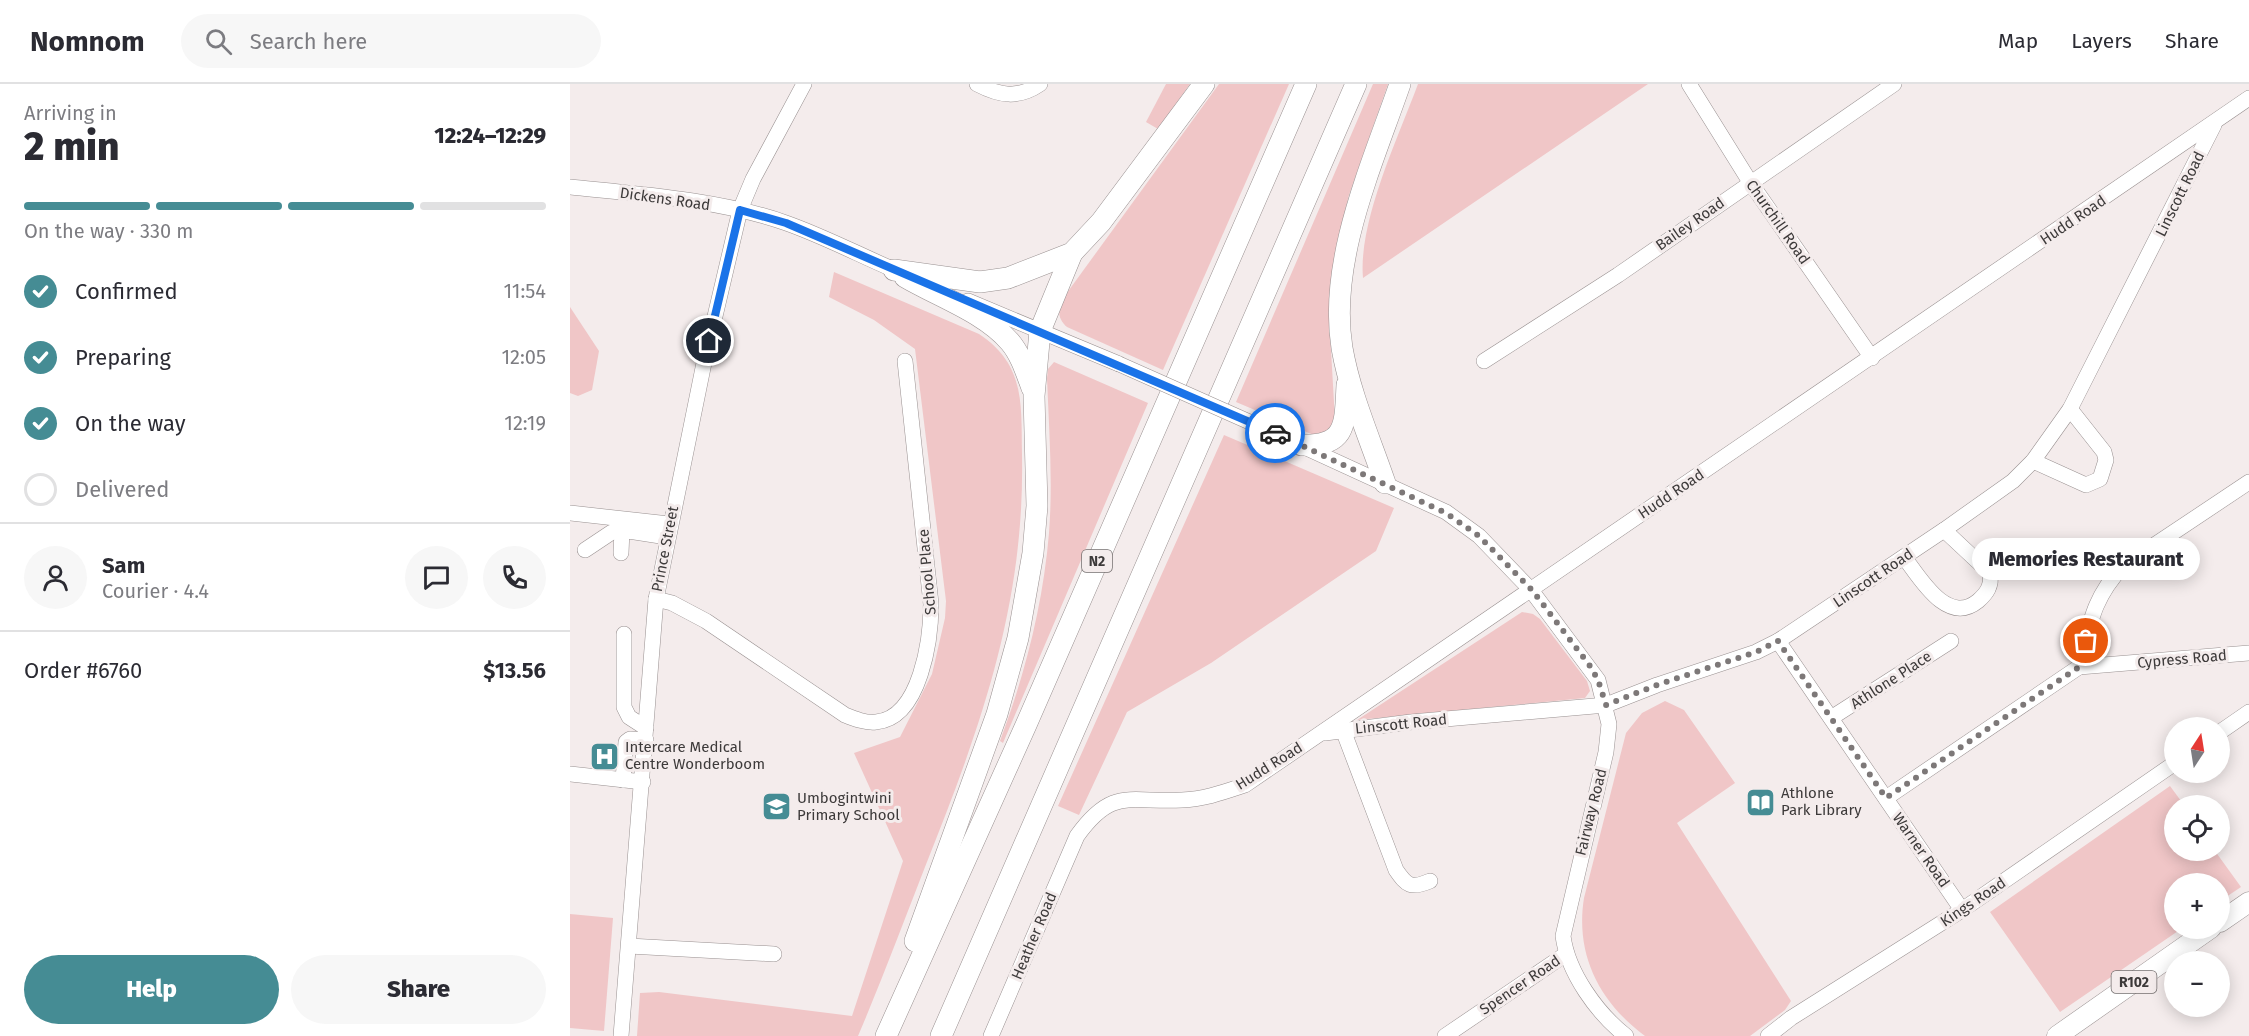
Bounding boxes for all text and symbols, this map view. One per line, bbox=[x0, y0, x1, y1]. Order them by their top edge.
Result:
search box bbox=[181, 14, 601, 68]
text: Nomnom bbox=[30, 25, 145, 58]
icon: search bbox=[202, 25, 235, 58]
text: Search here bbox=[250, 28, 367, 55]
text: Map bbox=[1998, 28, 2038, 54]
text: Layers bbox=[2071, 28, 2132, 54]
text: Share bbox=[2165, 28, 2219, 54]
text: Arriving in bbox=[24, 101, 117, 125]
text: 12:24–12:29 bbox=[434, 122, 546, 149]
text: 2 min bbox=[24, 124, 120, 170]
street label: Linscott Road bbox=[2152, 148, 2208, 240]
street label: Churchill Road bbox=[1742, 176, 1814, 268]
street label: Dickens Road bbox=[619, 184, 711, 214]
street label: Hudd Road bbox=[2037, 191, 2109, 249]
street label: Bailey Road bbox=[1652, 194, 1728, 254]
text: On the way · 330 m bbox=[24, 219, 193, 243]
icon: check bbox=[24, 275, 57, 308]
text: Confirmed bbox=[75, 278, 178, 305]
text: 11:54 bbox=[503, 279, 546, 303]
pin bbox=[683, 315, 734, 366]
icon: home bbox=[692, 324, 725, 357]
icon: check bbox=[24, 341, 57, 374]
text: Preparing bbox=[75, 344, 171, 371]
text: 12:05 bbox=[501, 345, 546, 369]
courier bbox=[1245, 403, 1305, 463]
icon: check bbox=[24, 407, 57, 440]
text: On the way bbox=[75, 410, 186, 437]
text: 12:19 bbox=[504, 411, 546, 435]
icon: car bbox=[1259, 417, 1292, 450]
street label: Hudd Road bbox=[1635, 465, 1707, 523]
text: Delivered bbox=[75, 476, 170, 503]
street label: Prince Street bbox=[648, 504, 682, 593]
street label: School Place bbox=[914, 528, 940, 616]
callout: Memories Restaurant bbox=[1972, 539, 2200, 581]
street label: Linscott Road bbox=[1830, 545, 1916, 611]
button: person bbox=[24, 546, 87, 609]
button: chat bbox=[405, 546, 468, 609]
button: phone bbox=[483, 546, 546, 609]
text: Memories Restaurant bbox=[1988, 547, 2184, 571]
road number: N2 bbox=[1082, 550, 1112, 572]
text: Sam bbox=[102, 552, 145, 579]
text: Courier · 4.4 bbox=[102, 579, 209, 603]
pin bbox=[2060, 615, 2111, 666]
icon: bag bbox=[2069, 624, 2102, 657]
street label: Cypress Road bbox=[2136, 646, 2228, 672]
street label: Athlone Place bbox=[1847, 647, 1935, 713]
text: Order #6760 bbox=[24, 657, 142, 684]
text: $13.56 bbox=[483, 657, 546, 684]
street label: Linscott Road bbox=[1354, 710, 1448, 738]
north arrow bbox=[2164, 717, 2230, 783]
map controls bbox=[2164, 717, 2230, 1017]
place label: Intercare Medical Centre Wonderboom bbox=[625, 738, 765, 773]
street label: Hudd Road bbox=[1232, 738, 1306, 794]
hospital icon: Intercare Medical Centre Wonderboom bbox=[588, 740, 620, 772]
street label: Fairway Road bbox=[1571, 767, 1611, 857]
place label: Athlone Park Library bbox=[1781, 784, 1862, 819]
library icon: Athlone Park Library bbox=[1744, 786, 1776, 818]
place label: Umbogintwini Primary School bbox=[797, 789, 900, 824]
school or university icon: Umbogintwini Primary School bbox=[760, 791, 792, 823]
button: locate bbox=[2164, 795, 2230, 861]
street label: Warner Road bbox=[1889, 809, 1953, 891]
button: + bbox=[2164, 873, 2230, 939]
street label: Kings Road bbox=[1937, 874, 2009, 930]
street label: Heather Road bbox=[1008, 890, 1060, 982]
street label: Spencer Road bbox=[1476, 951, 1564, 1019]
button: − bbox=[2164, 951, 2230, 1017]
button: Help bbox=[24, 955, 279, 1024]
button: Share bbox=[291, 955, 546, 1024]
road number: R102 bbox=[2112, 971, 2156, 993]

